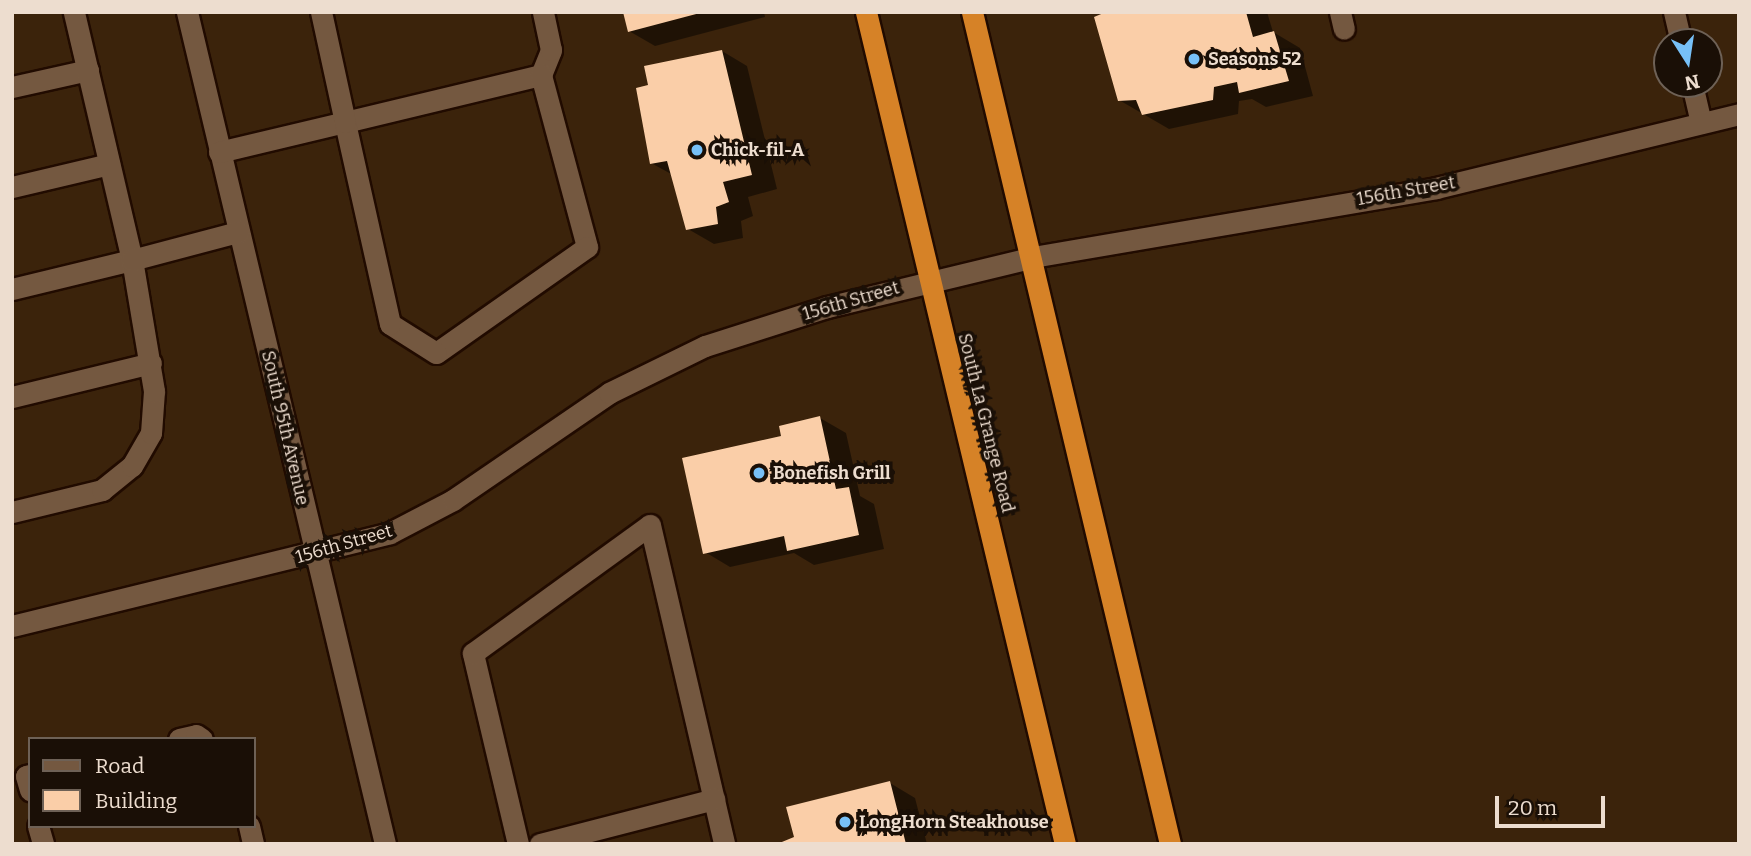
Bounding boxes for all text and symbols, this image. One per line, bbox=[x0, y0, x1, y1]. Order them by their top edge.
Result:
north arrow bbox=[1653, 28, 1723, 98]
place label: Seasons 52 bbox=[1208, 48, 1301, 70]
marker: Seasons 52 bbox=[1186, 51, 1202, 67]
text: N bbox=[1682, 69, 1702, 95]
place label: Chick-fil-A bbox=[711, 139, 804, 161]
marker: Chick-fil-A bbox=[689, 142, 705, 158]
street label: 156th Street bbox=[1355, 172, 1457, 210]
street label: 156th Street bbox=[800, 277, 902, 325]
street label: South La Grange Road bbox=[953, 331, 1019, 515]
street label: South 95th Avenue bbox=[257, 349, 313, 507]
place label: Bonefish Grill bbox=[773, 462, 891, 484]
marker: Bonefish Grill bbox=[751, 465, 767, 481]
street label: 156th Street bbox=[293, 520, 395, 568]
legend bbox=[28, 737, 256, 828]
text: Road bbox=[95, 753, 144, 779]
scale bar bbox=[1499, 782, 1609, 826]
text: Building bbox=[95, 788, 177, 814]
text: 20 m bbox=[1508, 795, 1557, 821]
place label: LongHorn Steakhouse bbox=[859, 811, 1049, 833]
marker: LongHorn Steakhouse bbox=[837, 814, 853, 830]

